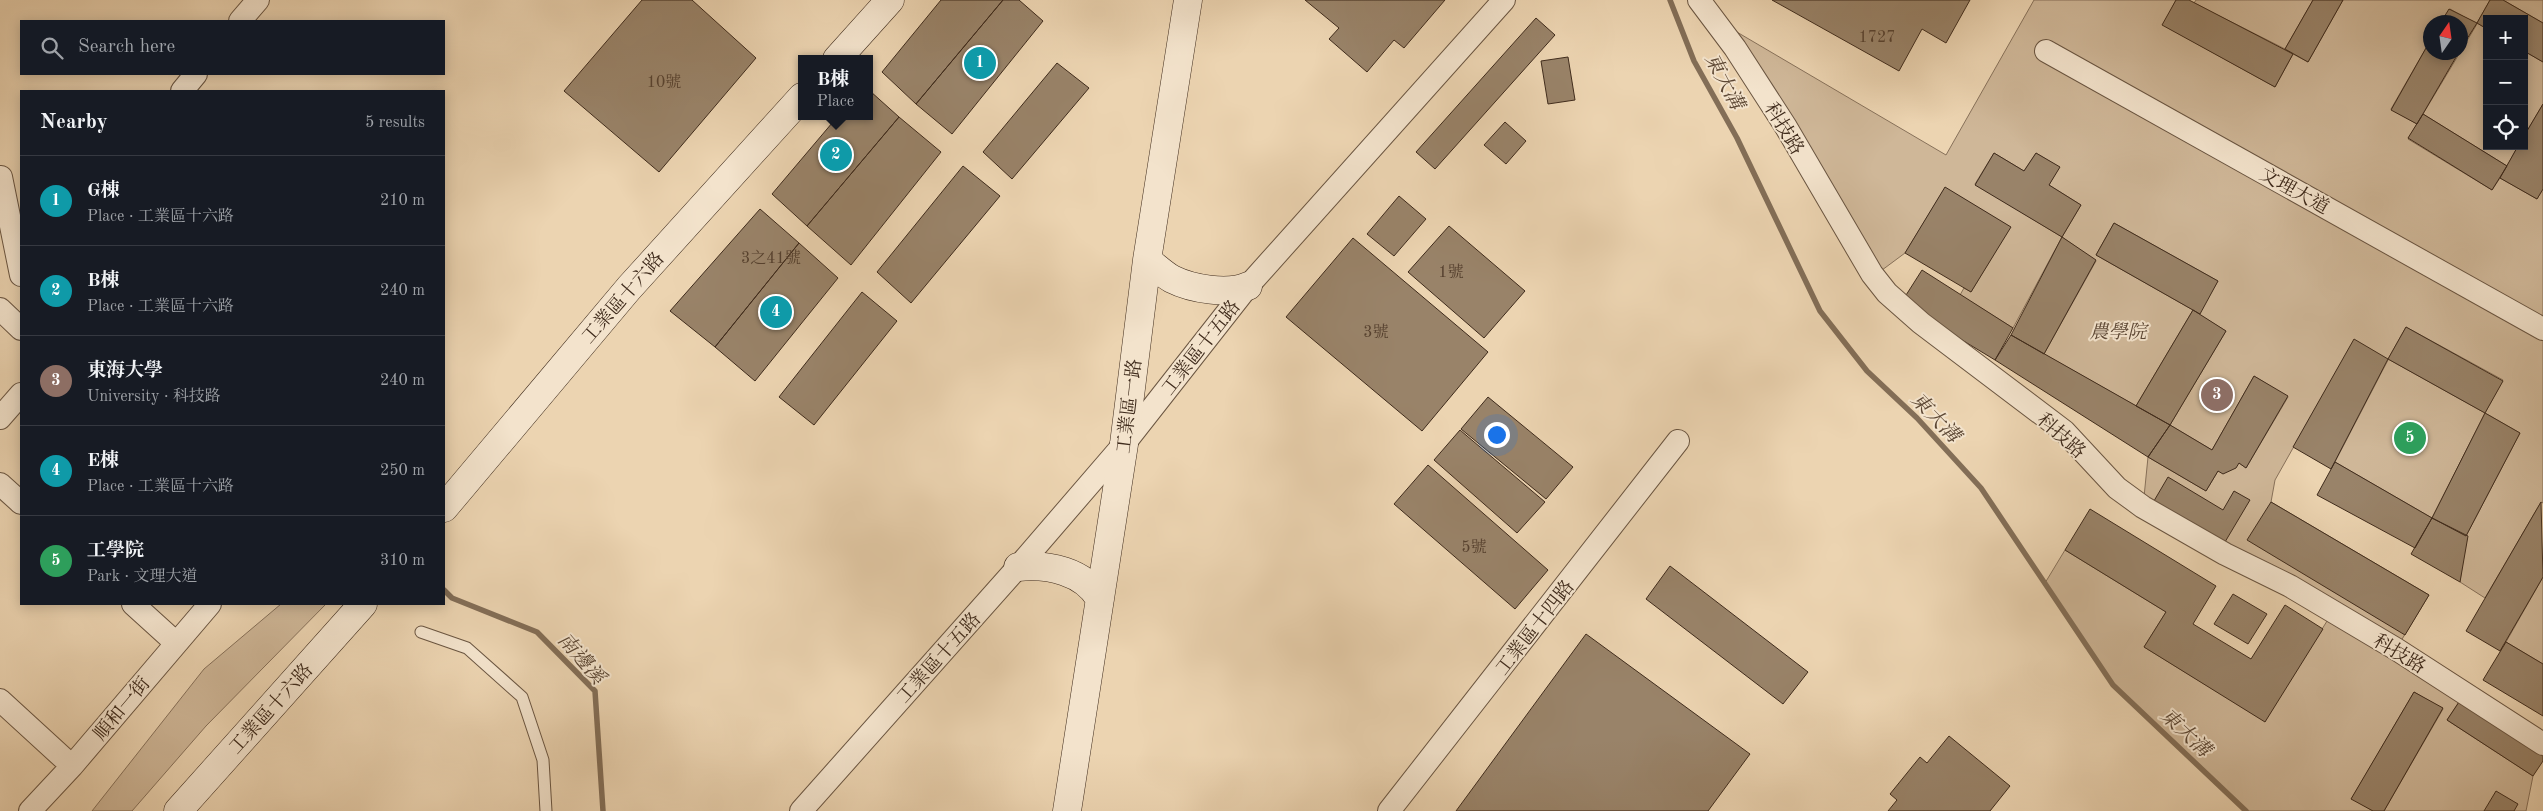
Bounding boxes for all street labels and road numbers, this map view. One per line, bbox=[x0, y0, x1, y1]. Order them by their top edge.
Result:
street label: 科技路 bbox=[1760, 99, 1807, 159]
street label: 文理大道 bbox=[2256, 163, 2333, 219]
street label: 工業區十六路 bbox=[577, 247, 668, 348]
street label: 工業區十五路 bbox=[1157, 296, 1245, 399]
street label: 工業區一路 bbox=[1112, 358, 1146, 455]
street label: 科技路 bbox=[2033, 409, 2089, 463]
street label: 工業區十四路 bbox=[1491, 576, 1579, 679]
street label: 工業區十五路 bbox=[892, 608, 985, 707]
street label: 科技路 bbox=[2369, 631, 2429, 678]
street label: 工業區十六路 bbox=[224, 659, 317, 758]
street label: 順和一街 bbox=[90, 673, 155, 745]

